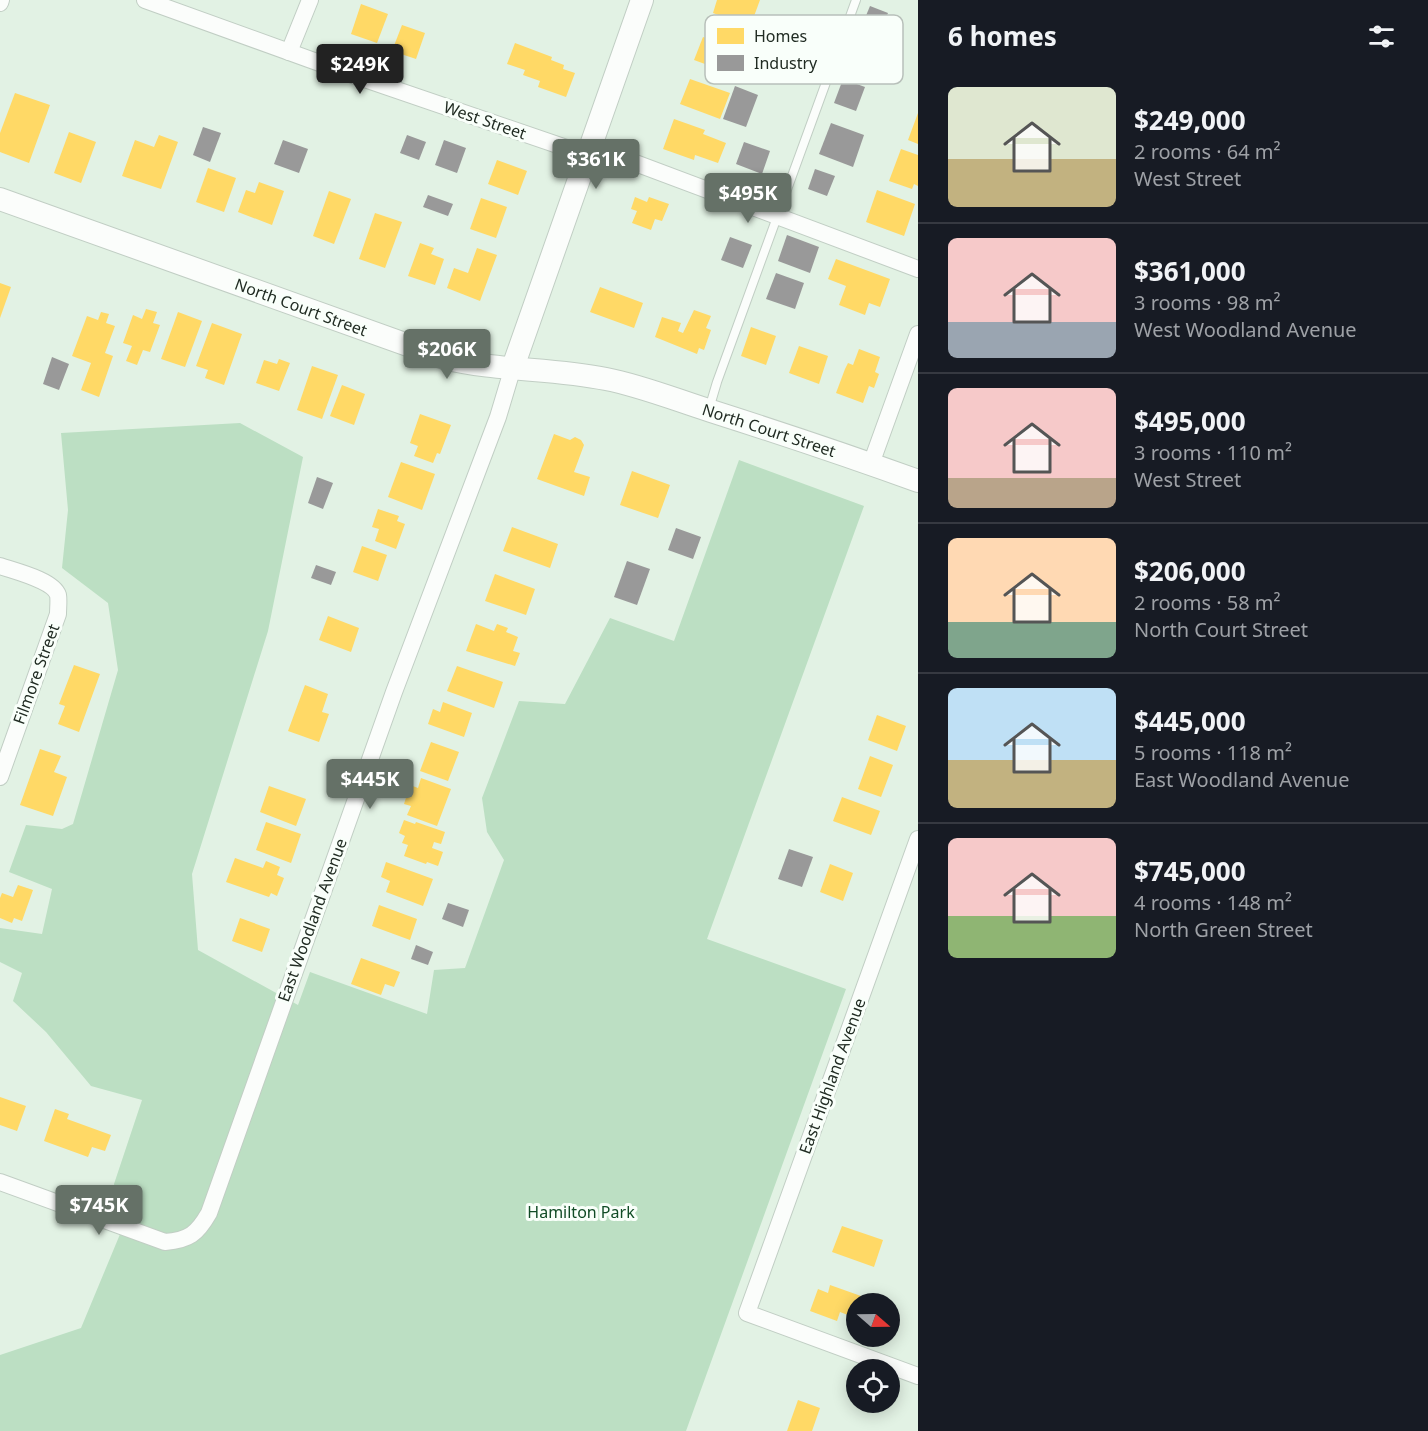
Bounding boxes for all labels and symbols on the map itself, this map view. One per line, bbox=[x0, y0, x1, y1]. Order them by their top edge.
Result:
legend bbox=[705, 15, 903, 84]
text: Homes bbox=[754, 25, 807, 47]
pin: $249K bbox=[318, 44, 402, 95]
text: Industry bbox=[754, 52, 818, 74]
street label: West Street bbox=[441, 96, 529, 144]
pin: $361K bbox=[554, 139, 638, 190]
pin: $495K bbox=[706, 173, 790, 224]
street label: North Court Street bbox=[232, 273, 370, 341]
pin: $206K bbox=[405, 329, 489, 380]
street label: North Court Street bbox=[699, 398, 839, 462]
street label: Filmore Street bbox=[8, 621, 64, 727]
pin: $445K bbox=[328, 759, 412, 810]
street label: East Woodland Avenue bbox=[272, 835, 352, 1005]
street label: East Highland Avenue bbox=[794, 995, 870, 1157]
pin: $745K bbox=[57, 1185, 141, 1236]
park label: Hamilton Park bbox=[527, 1201, 635, 1223]
north arrow bbox=[846, 1293, 900, 1347]

